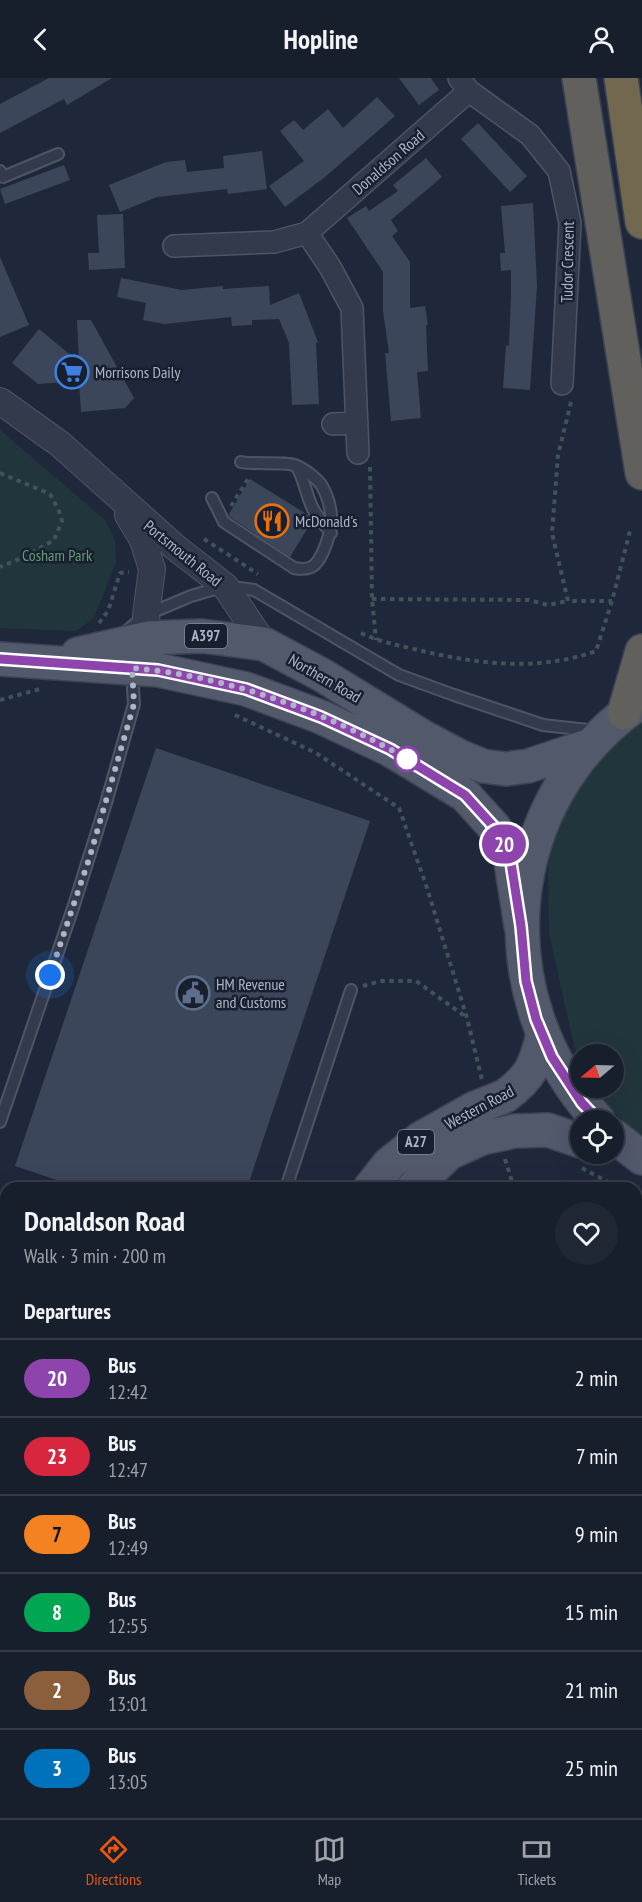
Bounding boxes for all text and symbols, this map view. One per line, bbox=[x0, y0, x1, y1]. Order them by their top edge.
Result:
text: Hopline bbox=[284, 22, 358, 56]
icon: back bbox=[24, 23, 57, 56]
icon: person bbox=[585, 23, 618, 56]
street label: Donaldson Road bbox=[348, 125, 428, 199]
street label: Tudor Crescent bbox=[556, 221, 578, 303]
supermarket icon: Morrisons Daily bbox=[54, 354, 90, 390]
place label: Morrisons Daily bbox=[95, 362, 181, 382]
restaurant icon: McDonald's bbox=[254, 503, 290, 539]
place label: McDonald's bbox=[295, 511, 358, 531]
street label: Portsmouth Road bbox=[140, 515, 226, 591]
park label: Cosham Park bbox=[22, 545, 93, 565]
road number: A397 bbox=[185, 624, 227, 648]
street label: Northern Road bbox=[285, 649, 365, 707]
unlabelled marker bbox=[394, 746, 420, 772]
line badge: 20 bbox=[477, 824, 531, 864]
text: 20 bbox=[494, 831, 514, 858]
your location bbox=[35, 960, 65, 990]
place label: HM Revenue and Customs bbox=[216, 974, 286, 1012]
public building icon: HM Revenue and Customs bbox=[175, 975, 211, 1011]
north arrow bbox=[570, 1044, 624, 1098]
map controls bbox=[570, 1044, 624, 1164]
street label: Western Road bbox=[441, 1080, 517, 1133]
button: locate bbox=[570, 1110, 624, 1164]
road number: A27 bbox=[398, 1130, 434, 1154]
text: Donaldson Road bbox=[24, 1202, 185, 1239]
button: heart bbox=[555, 1202, 618, 1265]
text: Walk · 3 min · 200 m bbox=[24, 1243, 166, 1269]
text: Departures bbox=[24, 1297, 111, 1325]
text: Bus bbox=[108, 1351, 136, 1379]
text: 2 min bbox=[575, 1364, 618, 1392]
text: 20 bbox=[47, 1365, 67, 1392]
text: 12:42 bbox=[108, 1379, 148, 1405]
text: Bus bbox=[108, 1429, 136, 1457]
text: 7 min bbox=[576, 1442, 618, 1470]
text: 23 bbox=[47, 1443, 67, 1470]
text: 12:47 bbox=[108, 1457, 148, 1483]
text: Bus bbox=[108, 1507, 136, 1535]
text: 9 min bbox=[575, 1520, 618, 1548]
text: 7 bbox=[52, 1521, 62, 1548]
text: 12:49 bbox=[108, 1535, 148, 1561]
text: Bus bbox=[108, 1585, 136, 1613]
text: 15 min bbox=[565, 1598, 618, 1626]
text: 8 bbox=[52, 1599, 62, 1626]
text: 12:55 bbox=[108, 1613, 148, 1639]
text: Bus bbox=[108, 1663, 136, 1691]
text: 21 min bbox=[565, 1676, 618, 1704]
text: 2 bbox=[52, 1677, 62, 1704]
text: 13:01 bbox=[108, 1691, 148, 1717]
text: Bus bbox=[108, 1741, 136, 1769]
text: 25 min bbox=[565, 1754, 618, 1782]
text: 3 bbox=[52, 1755, 62, 1782]
text: 13:05 bbox=[108, 1769, 148, 1795]
tab: Directions bbox=[86, 1833, 141, 1889]
tab: Map bbox=[313, 1833, 346, 1889]
tab: Tickets bbox=[517, 1833, 556, 1889]

